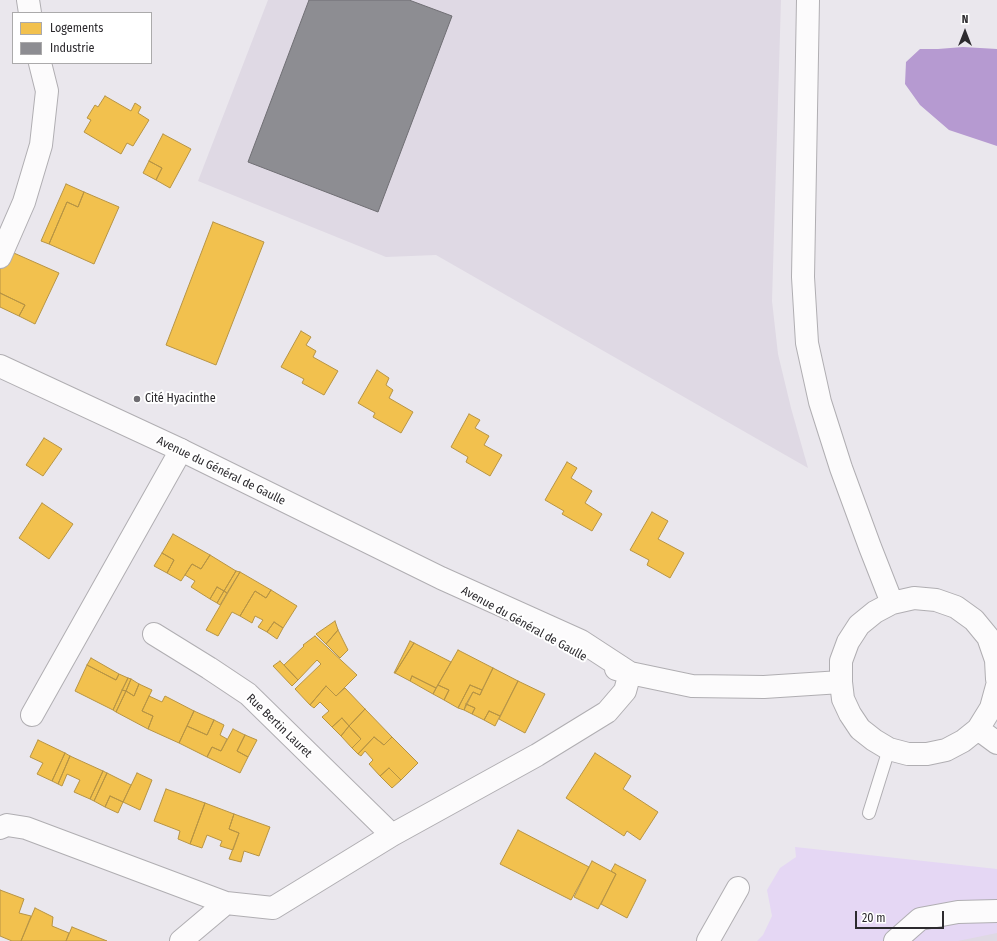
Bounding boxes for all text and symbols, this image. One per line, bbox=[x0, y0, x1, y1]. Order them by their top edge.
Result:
legend bbox=[12, 12, 152, 64]
north arrow bbox=[945, 12, 985, 52]
text: N bbox=[962, 13, 968, 26]
text: Logements bbox=[50, 21, 103, 35]
text: Industrie bbox=[50, 41, 94, 55]
place label: Cité Hyacinthe bbox=[145, 392, 216, 406]
marker: Cité Hyacinthe bbox=[132, 394, 142, 404]
street label: Avenue du Général de Gaulle bbox=[154, 434, 288, 508]
street label: Avenue du Général de Gaulle bbox=[459, 583, 589, 665]
street label: Rue Bertin Lauret bbox=[243, 691, 315, 761]
scale bar bbox=[857, 903, 946, 929]
text: 20 m bbox=[862, 911, 886, 925]

